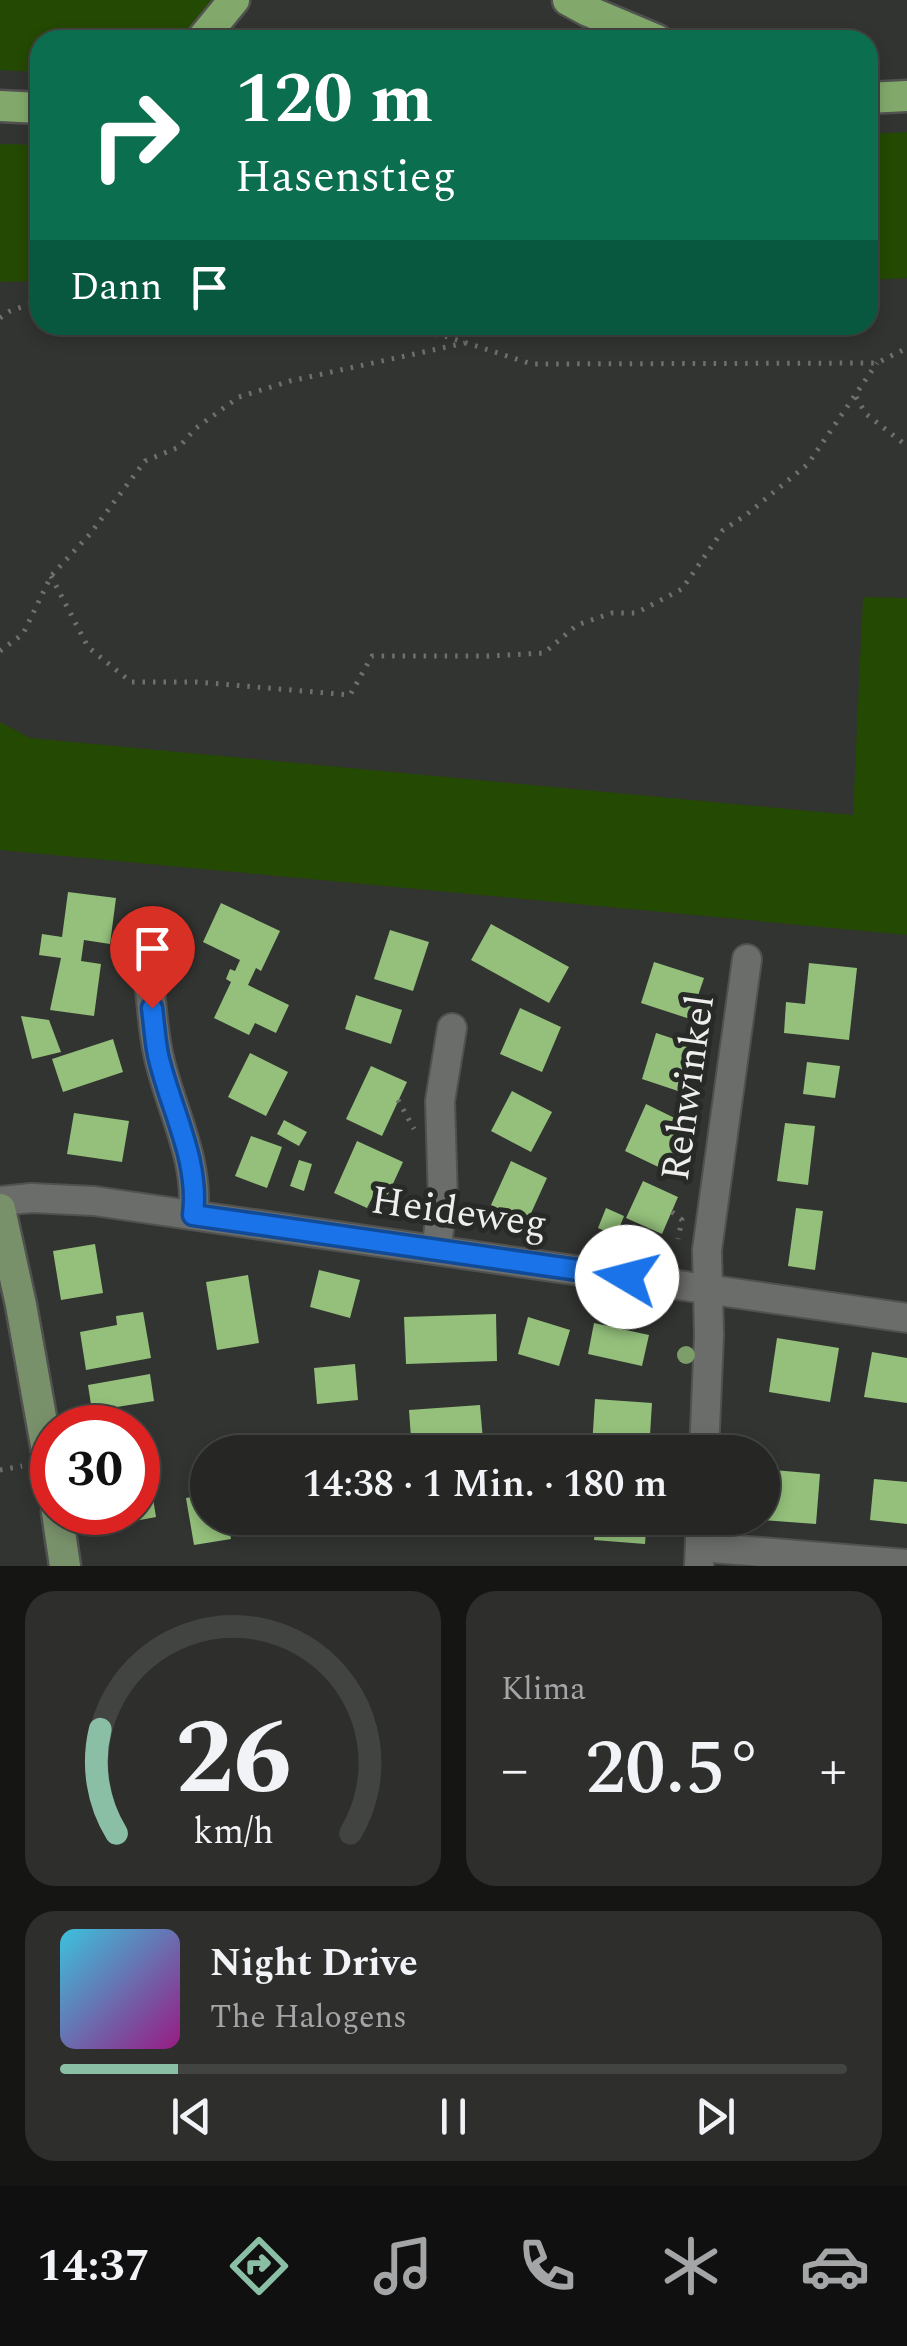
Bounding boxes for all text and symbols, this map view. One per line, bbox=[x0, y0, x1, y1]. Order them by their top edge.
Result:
text: 120 m bbox=[235, 47, 433, 153]
icon: right bbox=[70, 70, 200, 200]
text: Hasenstieg bbox=[235, 143, 456, 212]
text: Dann bbox=[70, 259, 162, 317]
icon: arrive bbox=[182, 260, 237, 315]
pin bbox=[110, 906, 195, 1009]
icon: arrive bbox=[125, 921, 180, 976]
street label: Rehwinkel bbox=[646, 991, 732, 1185]
street label: Heideweg bbox=[367, 1170, 551, 1256]
position arrow bbox=[575, 1225, 679, 1329]
speed limit sign: 30 bbox=[30, 1405, 160, 1535]
text: 14:38 · 1 Min. · 180 m bbox=[303, 1456, 667, 1514]
text: Klima bbox=[501, 1665, 586, 1714]
text: 26 bbox=[175, 1681, 291, 1839]
text: 20.5° bbox=[585, 1713, 763, 1827]
text: − bbox=[501, 1729, 529, 1812]
text: + bbox=[819, 1729, 847, 1812]
text: km/h bbox=[193, 1805, 273, 1860]
text: Night Drive bbox=[210, 1935, 418, 1993]
text: The Halogens bbox=[210, 1993, 407, 2042]
icon: previous bbox=[164, 2089, 219, 2144]
icon: pause bbox=[426, 2089, 481, 2144]
icon: next bbox=[688, 2089, 743, 2144]
icon: directions bbox=[224, 2231, 294, 2301]
icon: music bbox=[368, 2231, 438, 2301]
icon: phone bbox=[512, 2231, 582, 2301]
icon: climate bbox=[656, 2231, 726, 2301]
icon: car bbox=[800, 2231, 870, 2301]
text: 14:37 bbox=[37, 2232, 150, 2301]

